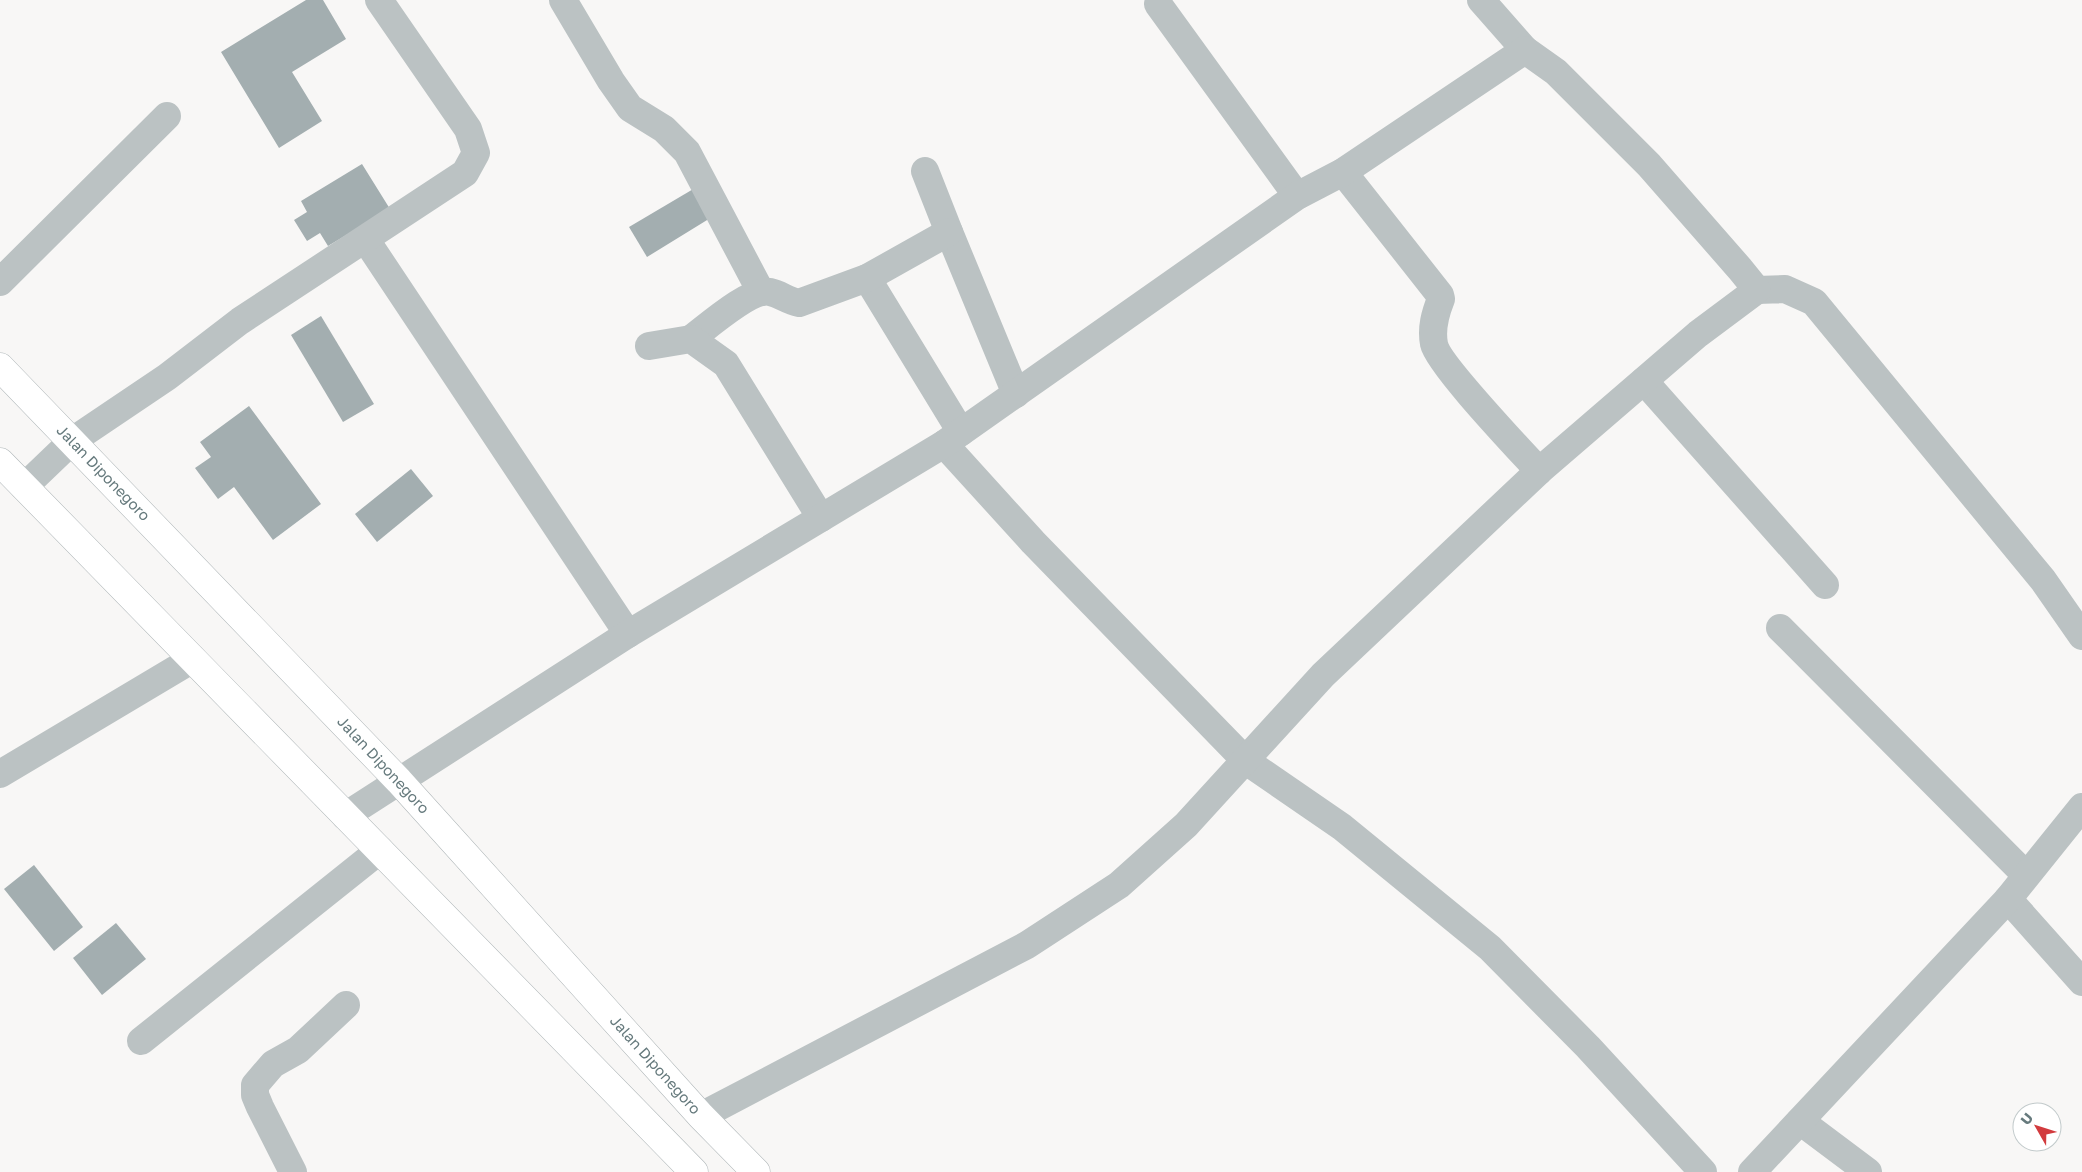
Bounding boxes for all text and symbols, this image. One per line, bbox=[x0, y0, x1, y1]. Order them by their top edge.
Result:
street label: Jalan Diponegoro bbox=[53, 420, 154, 524]
street label: Jalan Diponegoro bbox=[334, 712, 434, 817]
street label: Jalan Diponegoro bbox=[607, 1011, 705, 1117]
north arrow bbox=[2012, 1102, 2062, 1152]
text: U bbox=[2017, 1109, 2036, 1128]

